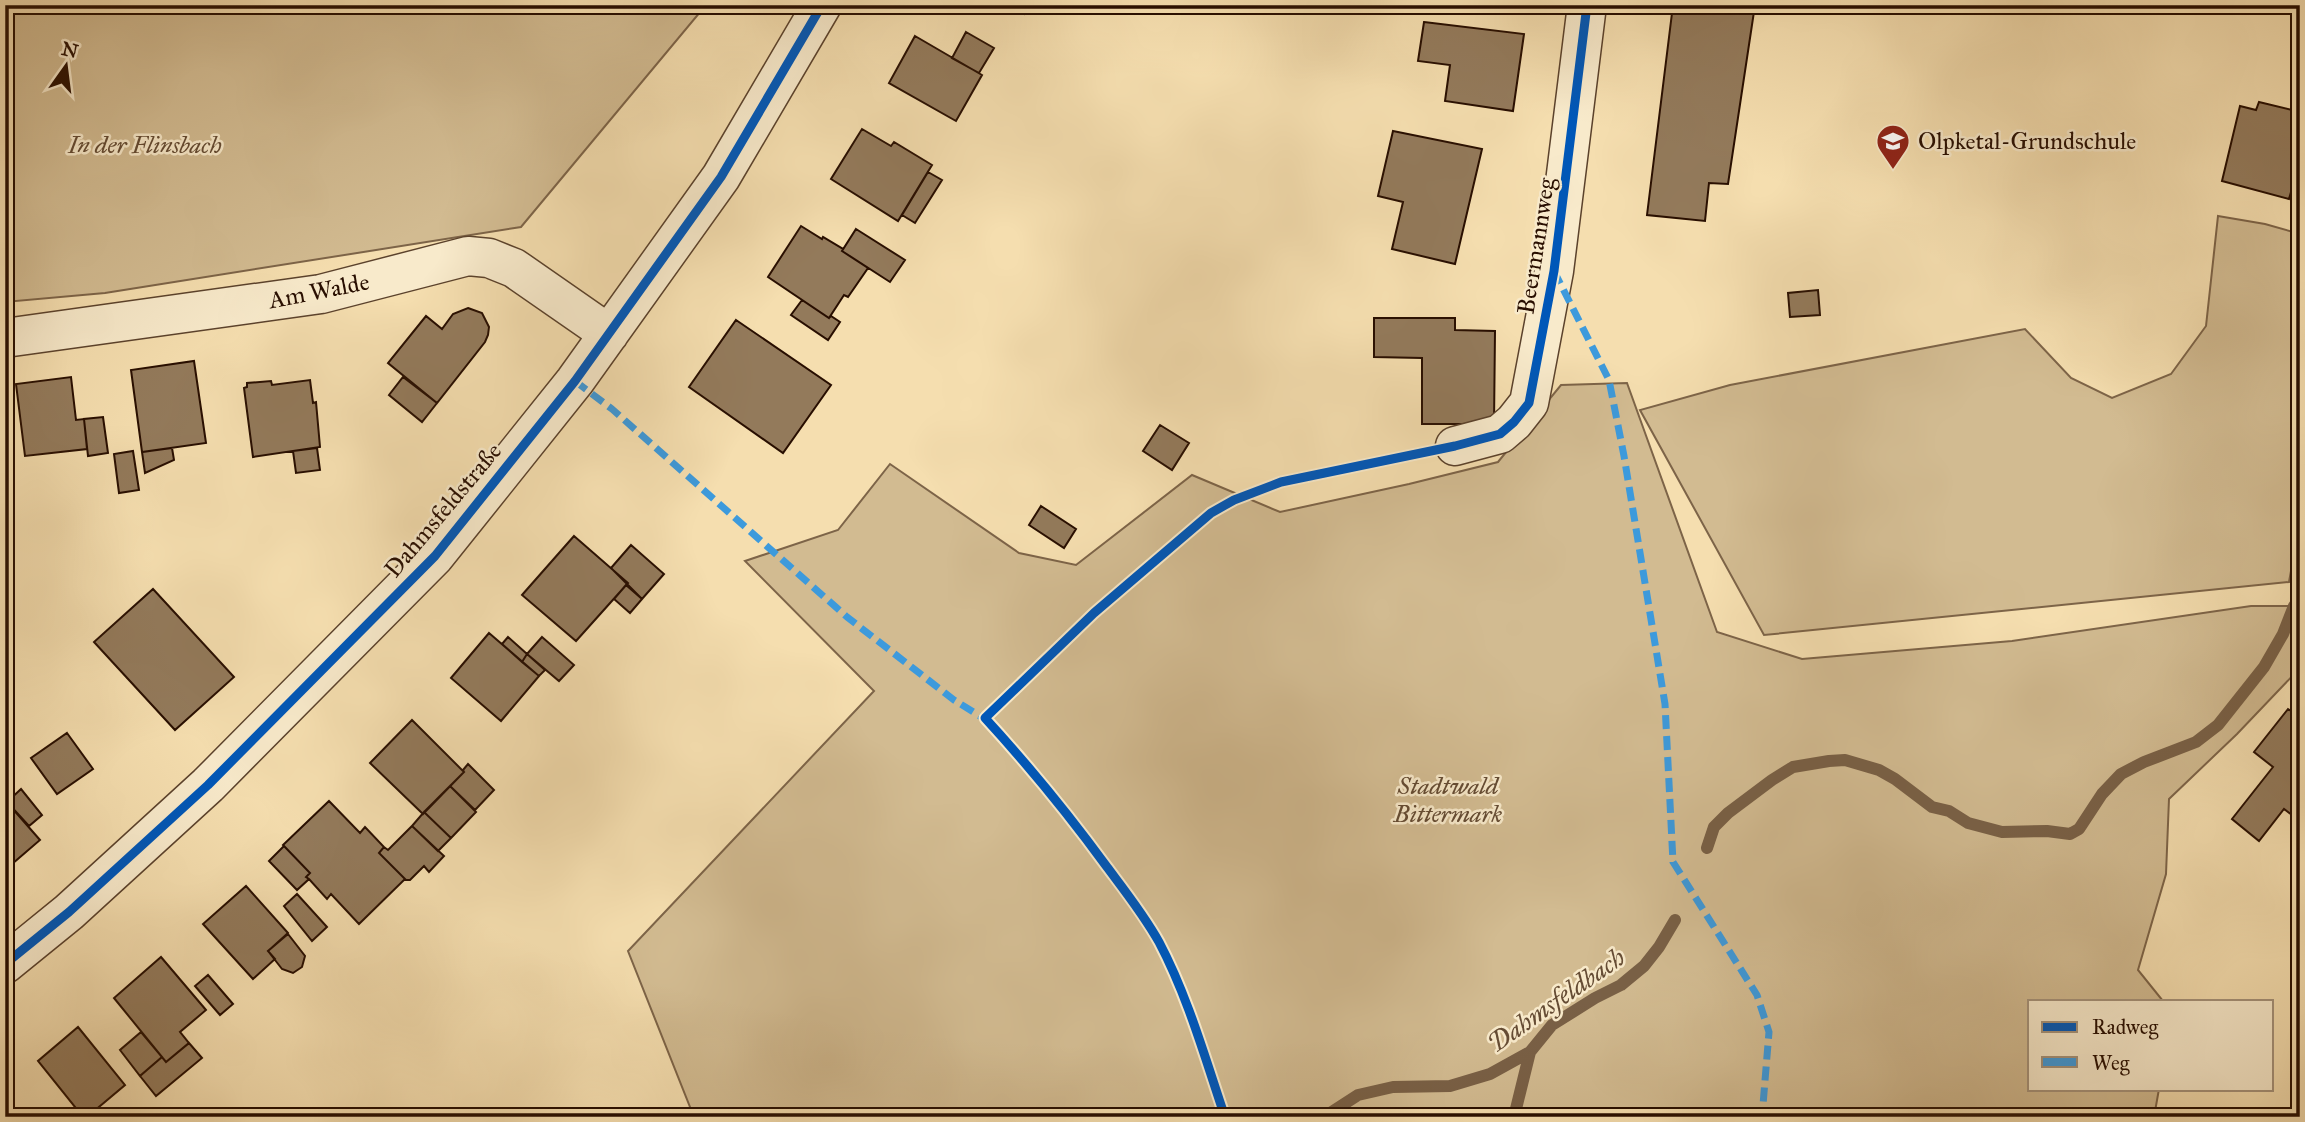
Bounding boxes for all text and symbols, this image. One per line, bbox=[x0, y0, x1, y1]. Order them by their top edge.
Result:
north arrow bbox=[32, 32, 102, 102]
text: N bbox=[59, 37, 81, 63]
school or university icon: Olpketal-Grundschule bbox=[1874, 122, 1912, 171]
place label: Olpketal-Grundschule bbox=[1918, 126, 2136, 156]
park label: In der Flinsbach bbox=[67, 130, 222, 160]
street label: Beermannweg bbox=[1510, 175, 1562, 316]
street label: Am Walde bbox=[265, 267, 372, 316]
street label: Dahmsfeldstraße bbox=[378, 437, 508, 583]
park label: Stadtwald Bittermark bbox=[1393, 771, 1503, 829]
water label: Dahmsfeldbach bbox=[1481, 941, 1631, 1059]
legend bbox=[2028, 1000, 2274, 1090]
text: Radweg bbox=[2092, 1014, 2158, 1040]
text: Weg bbox=[2092, 1050, 2130, 1076]

